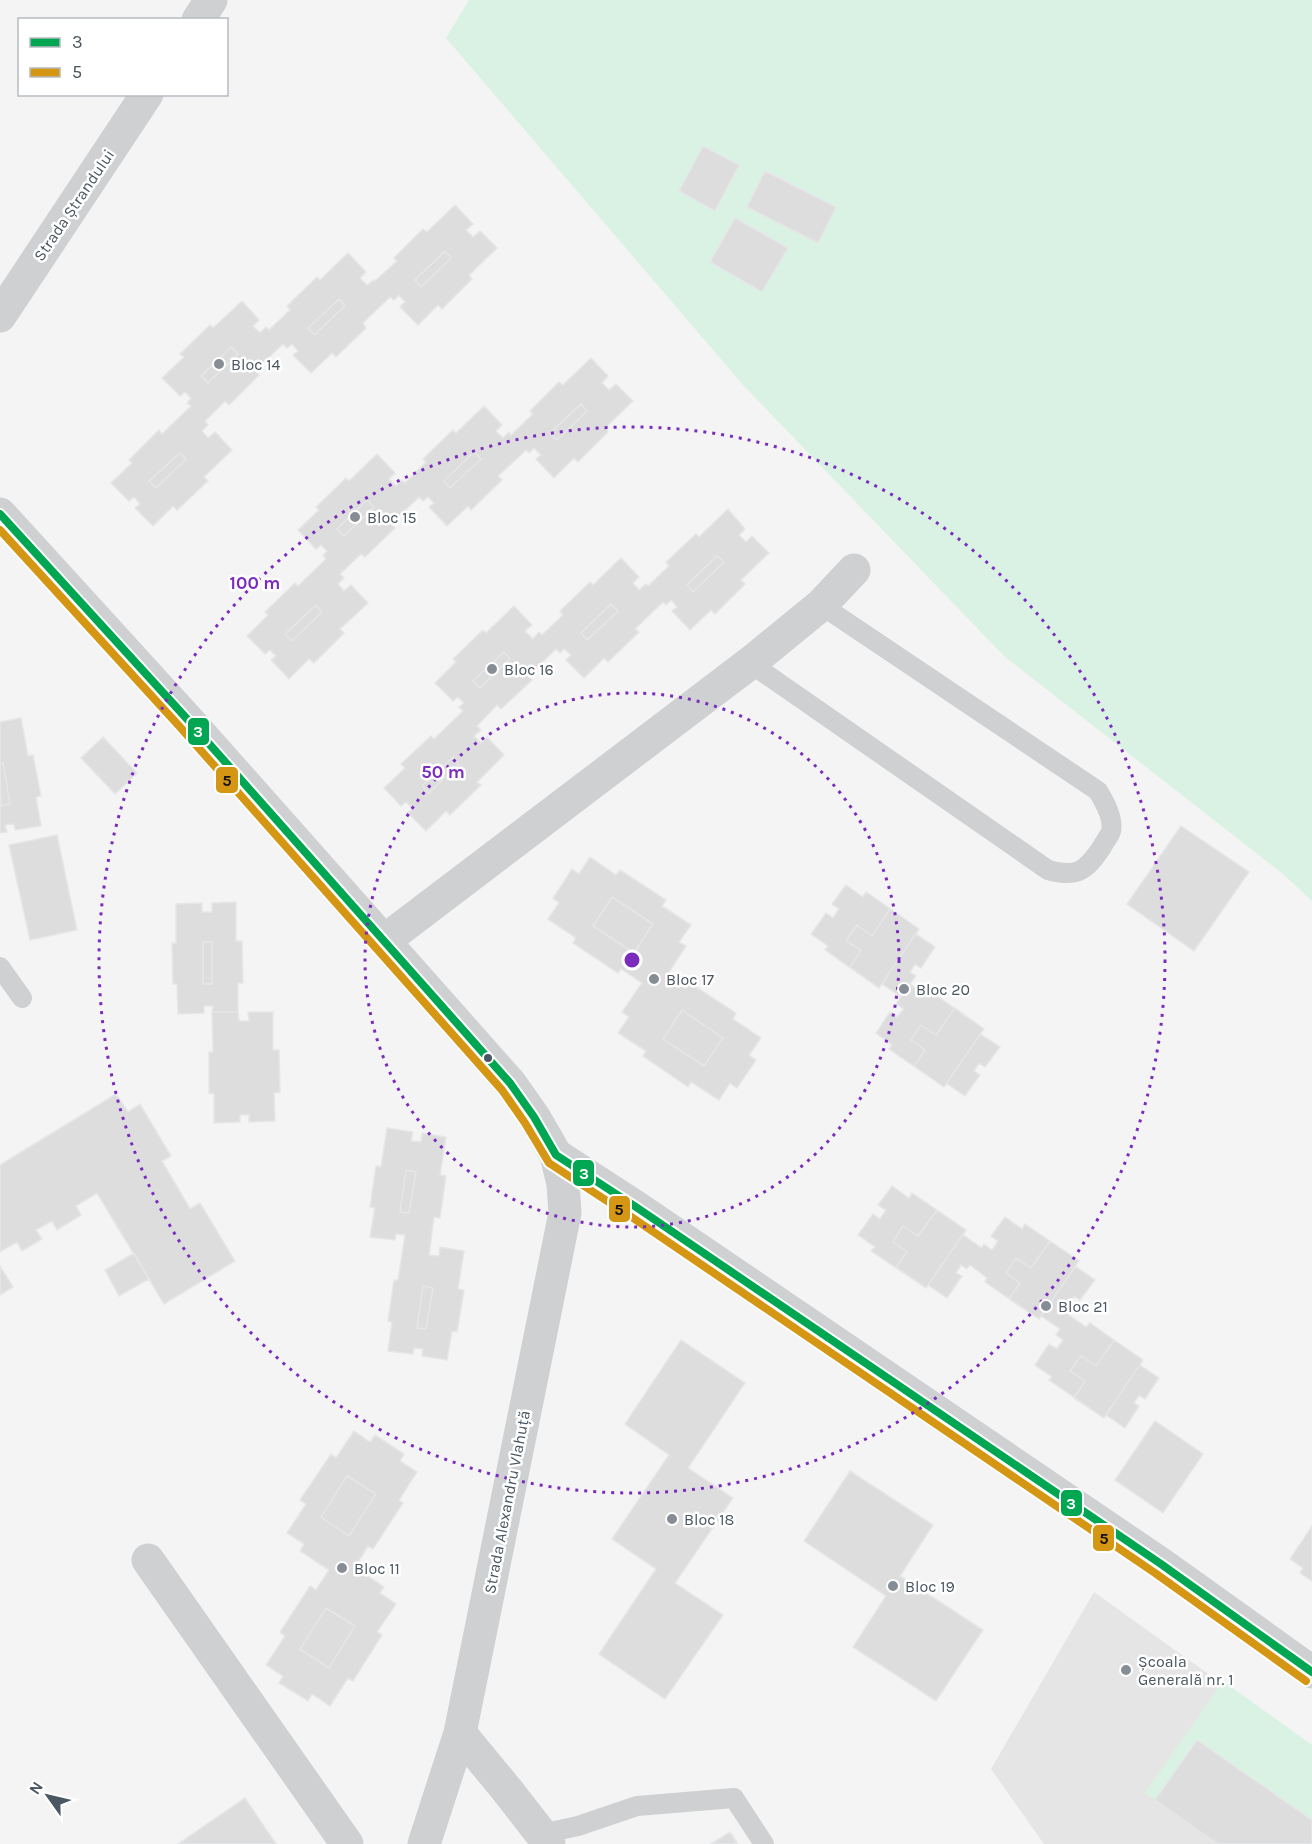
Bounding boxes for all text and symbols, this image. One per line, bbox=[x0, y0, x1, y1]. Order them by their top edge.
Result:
legend bbox=[18, 18, 228, 96]
text: 3 bbox=[72, 31, 83, 53]
text: 5 bbox=[72, 61, 82, 83]
street label: Strada Ștrandului bbox=[30, 146, 118, 264]
place label: Bloc 14 bbox=[231, 355, 281, 374]
marker: Bloc 14 bbox=[212, 357, 226, 371]
place label: Bloc 15 bbox=[367, 508, 417, 527]
marker: Bloc 15 bbox=[348, 510, 362, 524]
text: 100 m bbox=[230, 572, 280, 594]
place label: Bloc 16 bbox=[504, 660, 554, 679]
marker: Bloc 16 bbox=[485, 662, 499, 676]
line badge: 3 bbox=[187, 717, 210, 746]
text: 3 bbox=[193, 722, 203, 741]
text: 50 m bbox=[421, 761, 465, 783]
line badge: 5 bbox=[215, 766, 239, 794]
text: 5 bbox=[222, 771, 232, 790]
centre of rings bbox=[622, 950, 642, 970]
place label: Bloc 17 bbox=[666, 970, 715, 989]
marker: Bloc 17 bbox=[647, 972, 661, 986]
place label: Bloc 20 bbox=[916, 980, 970, 999]
marker: Bloc 20 bbox=[897, 982, 911, 996]
unlabelled marker bbox=[482, 1052, 494, 1064]
line badge: 3 bbox=[572, 1159, 595, 1187]
text: 3 bbox=[579, 1164, 589, 1183]
line badge: 5 bbox=[608, 1195, 631, 1223]
text: 5 bbox=[614, 1200, 624, 1219]
place label: Bloc 21 bbox=[1058, 1297, 1108, 1316]
marker: Bloc 21 bbox=[1039, 1299, 1053, 1313]
street label: Strada Alexandru Vlahuță bbox=[480, 1409, 534, 1595]
line badge: 3 bbox=[1060, 1489, 1083, 1517]
text: 3 bbox=[1066, 1494, 1076, 1513]
place label: Bloc 18 bbox=[684, 1510, 734, 1529]
marker: Bloc 18 bbox=[665, 1512, 679, 1526]
line badge: 5 bbox=[1092, 1524, 1115, 1552]
text: 5 bbox=[1099, 1529, 1109, 1548]
place label: Bloc 11 bbox=[354, 1559, 400, 1578]
marker: Bloc 11 bbox=[335, 1561, 349, 1575]
place label: Bloc 19 bbox=[905, 1577, 955, 1596]
marker: Bloc 19 bbox=[886, 1579, 900, 1593]
place label: Școala Generală nr. 1 bbox=[1138, 1652, 1233, 1689]
marker: Școala Generală nr. 1 bbox=[1119, 1663, 1133, 1677]
north arrow bbox=[18, 1766, 78, 1826]
text: N bbox=[25, 1778, 47, 1798]

